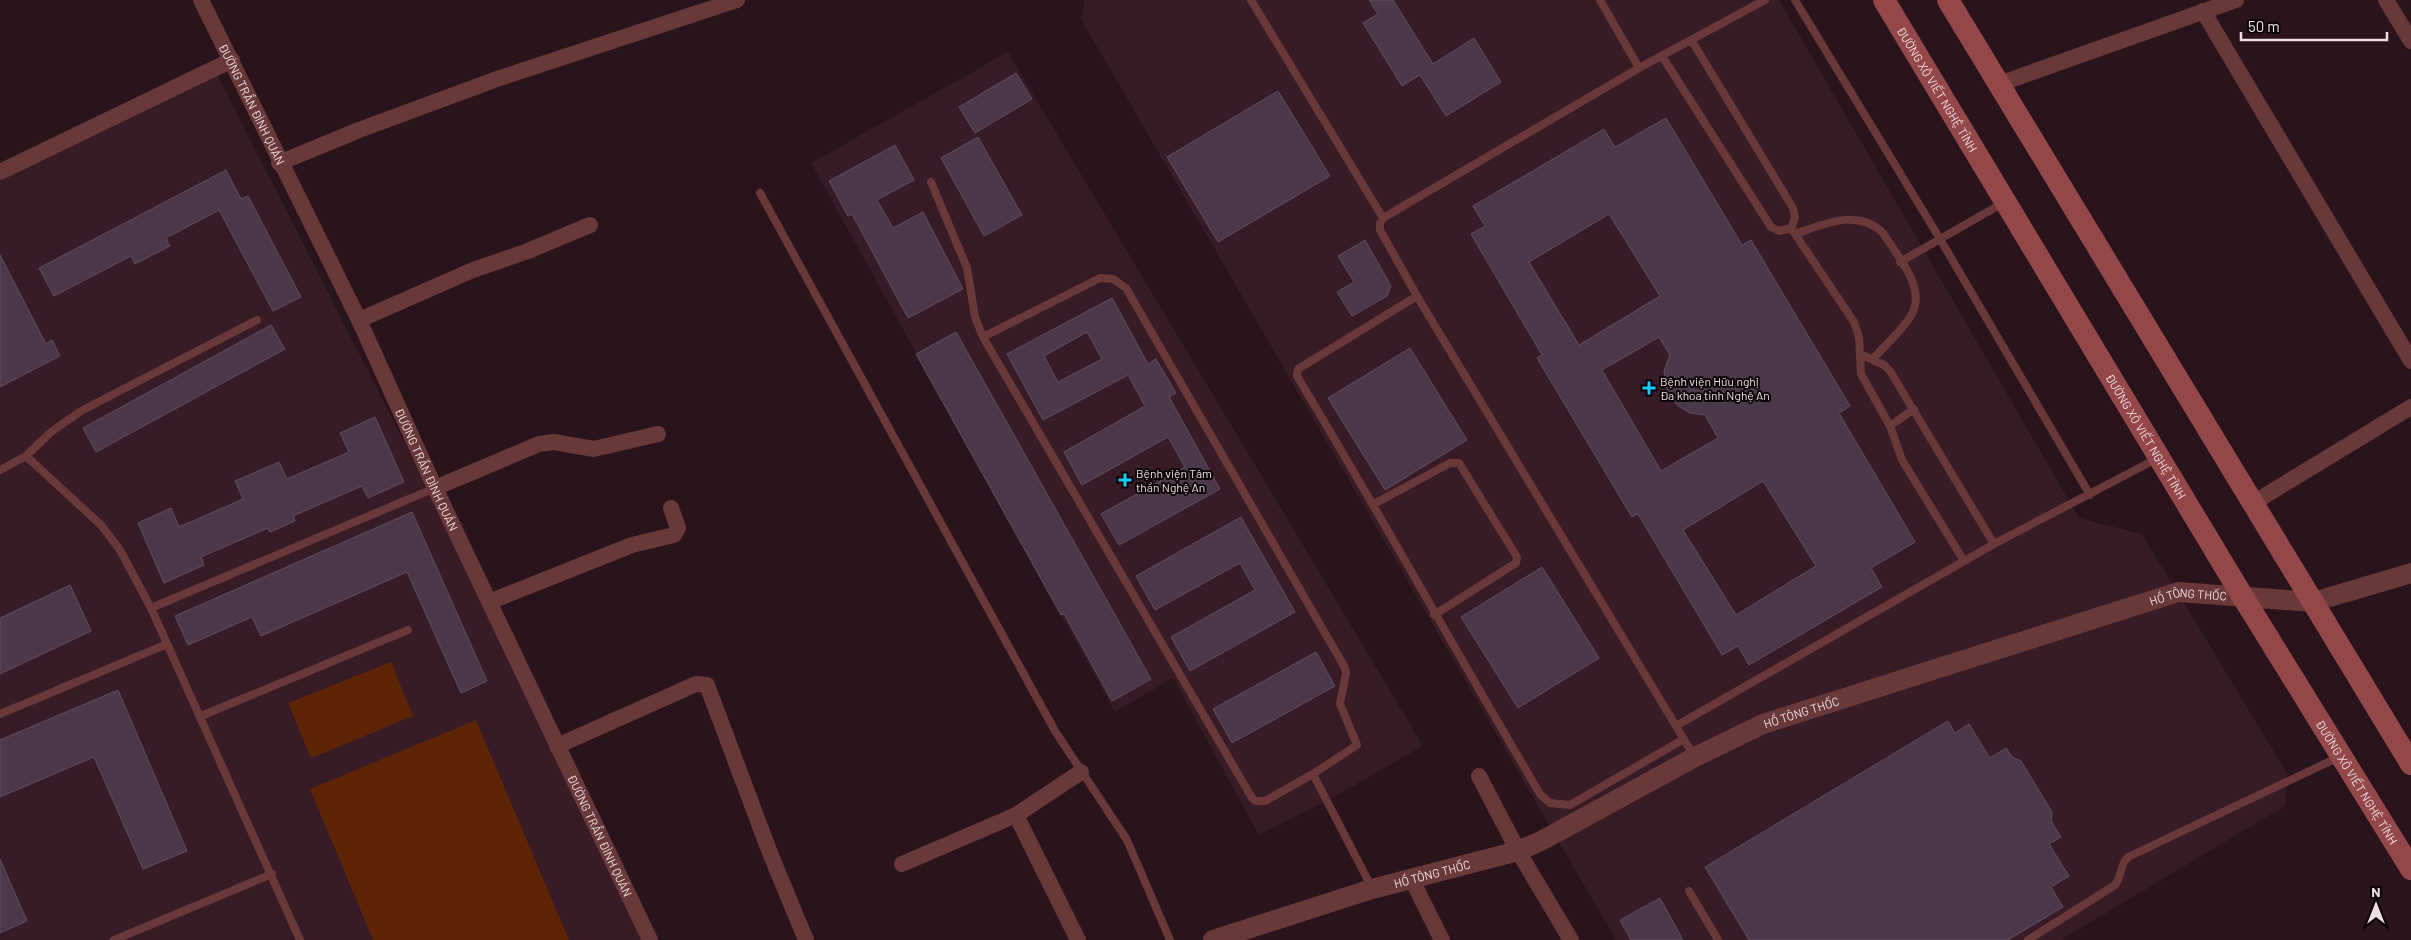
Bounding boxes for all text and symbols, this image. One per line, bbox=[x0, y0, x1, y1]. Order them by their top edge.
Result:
scale bar bbox=[2241, 10, 2387, 42]
text: 50 m bbox=[2248, 17, 2280, 35]
street label: ĐƯỜNG XÔ VIẾT NGHỆ TĨNH bbox=[1895, 24, 1981, 154]
street label: ĐƯỜNG TRẦN ĐÌNH QUÁN bbox=[217, 41, 288, 167]
street label: ĐƯỜNG XÔ VIẾT NGHỆ TĨNH bbox=[2103, 371, 2189, 501]
place label: Bệnh viện Hữu nghị Đa khoa tỉnh Nghệ An bbox=[1660, 374, 1770, 402]
marker: Bệnh viện Hữu nghị Đa khoa tỉnh Nghệ An bbox=[1642, 381, 1656, 395]
street label: ĐƯỜNG TRẦN ĐÌNH QUÁN bbox=[393, 406, 461, 533]
place label: Bệnh viện Tâm thần Nghệ An bbox=[1136, 466, 1212, 494]
marker: Bệnh viện Tâm thần Nghệ An bbox=[1118, 473, 1132, 487]
street label: HỒ TÔNG THỐC bbox=[2147, 585, 2227, 608]
street label: HỒ TÔNG THỐC bbox=[1762, 693, 1841, 730]
street label: ĐƯỜNG XÔ VIẾT NGHỆ TĨNH bbox=[2314, 717, 2401, 847]
street label: ĐƯỜNG TRẦN ĐÌNH QUÁN bbox=[565, 772, 635, 899]
street label: HỒ TÔNG THỐC bbox=[1392, 857, 1472, 890]
north arrow bbox=[2351, 880, 2401, 930]
text: N bbox=[2371, 883, 2381, 900]

